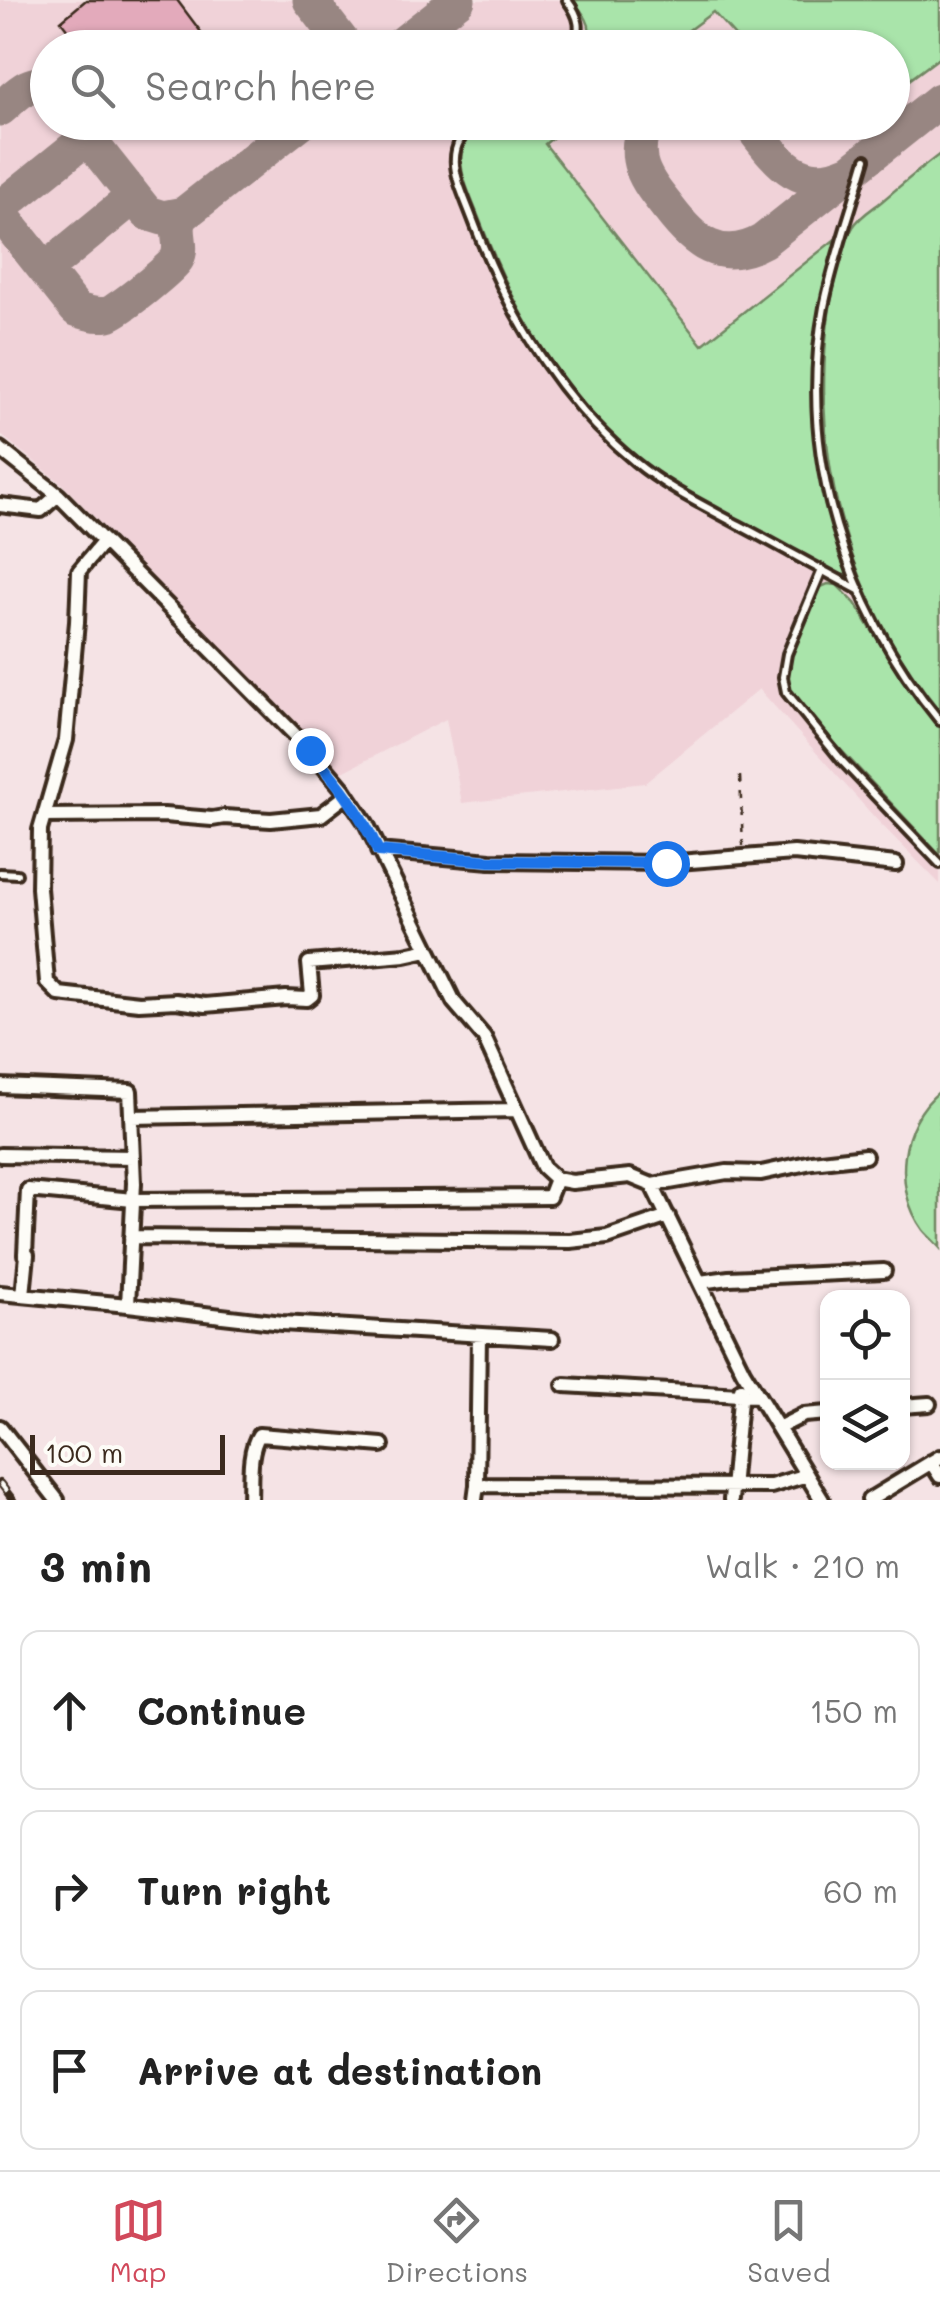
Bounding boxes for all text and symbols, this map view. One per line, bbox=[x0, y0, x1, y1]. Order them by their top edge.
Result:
search box bbox=[30, 30, 910, 140]
icon: search bbox=[65, 58, 120, 113]
text: Search here bbox=[145, 60, 376, 110]
route end bbox=[288, 728, 334, 774]
route start bbox=[644, 841, 690, 887]
map controls bbox=[820, 1290, 910, 1470]
button: locate bbox=[820, 1290, 910, 1380]
button: layers bbox=[820, 1380, 910, 1470]
scale bar bbox=[30, 1430, 225, 1474]
text: 100 m bbox=[45, 1434, 123, 1470]
text: 3 min bbox=[40, 1538, 152, 1593]
text: Walk · 210 m bbox=[705, 1544, 900, 1586]
icon: ahead bbox=[42, 1683, 97, 1738]
text: Continue bbox=[137, 1685, 306, 1735]
text: 150 m bbox=[810, 1689, 898, 1731]
icon: right bbox=[42, 1863, 97, 1918]
text: Turn right bbox=[137, 1865, 331, 1915]
text: 60 m bbox=[823, 1869, 898, 1911]
icon: arrive bbox=[42, 2043, 97, 2098]
text: Arrive at destination bbox=[137, 2045, 542, 2095]
tab: Map bbox=[110, 2193, 167, 2289]
tab: Directions bbox=[386, 2193, 528, 2289]
tab: Saved bbox=[747, 2193, 830, 2289]

